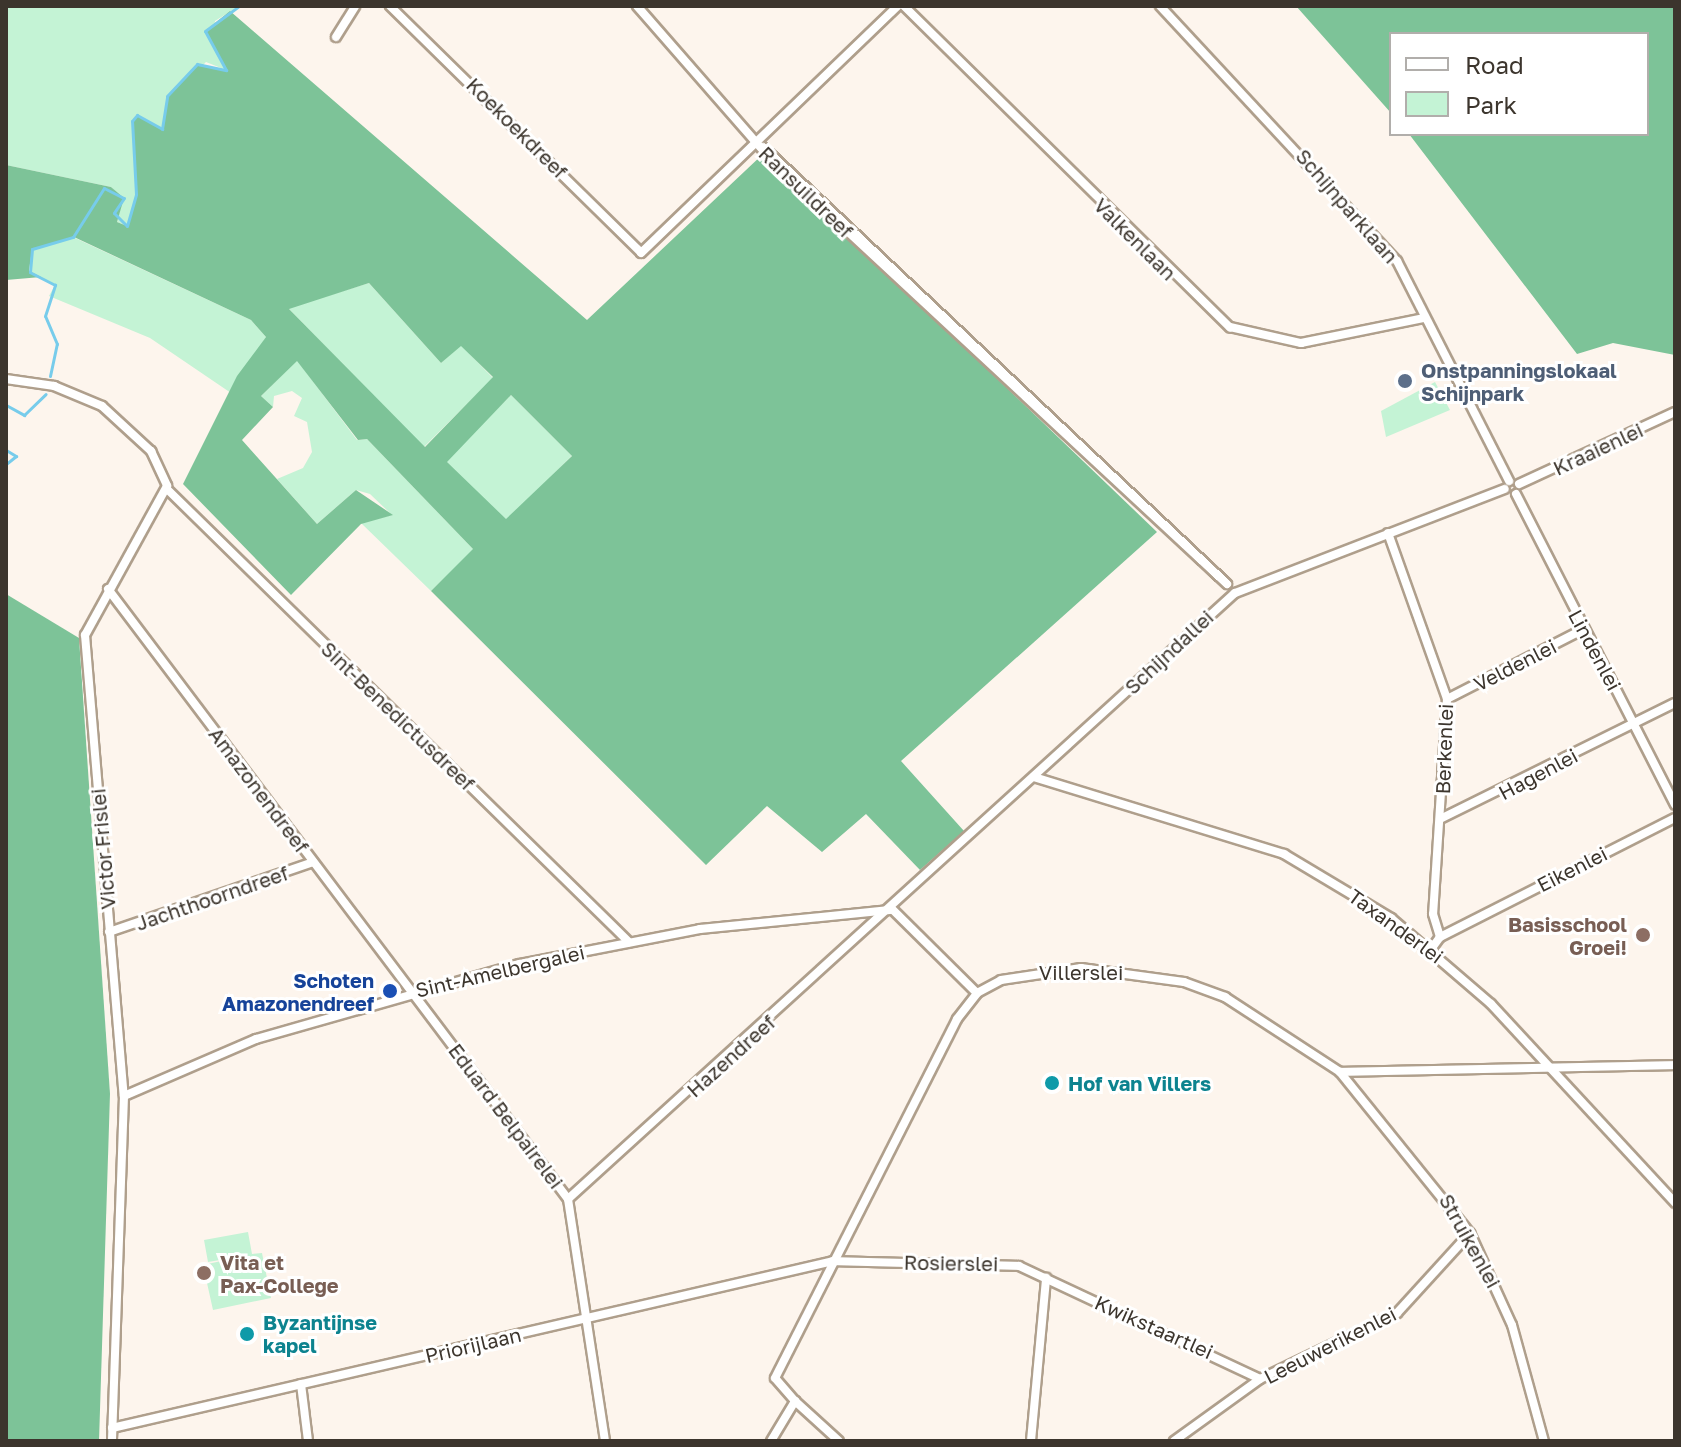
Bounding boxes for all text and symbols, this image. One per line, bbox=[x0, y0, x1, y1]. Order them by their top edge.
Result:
legend bbox=[1389, 32, 1649, 136]
text: Road bbox=[1465, 50, 1524, 79]
street label: Koekoekdreef bbox=[462, 73, 572, 183]
text: Park bbox=[1465, 90, 1517, 119]
street label: Ransuildreef bbox=[754, 141, 858, 243]
street label: Schijnparklaan bbox=[1291, 144, 1403, 268]
street label: Valkenlaan bbox=[1089, 193, 1181, 285]
place label: Onstpanningslokaal Schijnpark bbox=[1421, 358, 1617, 405]
marker: Onstpanningslokaal Schijnpark bbox=[1396, 372, 1414, 390]
street label: Kraaienlei bbox=[1549, 418, 1647, 480]
street label: Schijndallei bbox=[1120, 605, 1218, 699]
street label: Lindenlei bbox=[1564, 605, 1626, 695]
street label: Veldenlei bbox=[1470, 634, 1560, 696]
street label: Sint-Benedictusdreef bbox=[316, 637, 480, 795]
street label: Berkenlei bbox=[1430, 703, 1458, 795]
street label: Amazonendreef bbox=[204, 722, 314, 858]
street label: Hagenlei bbox=[1494, 743, 1582, 805]
street label: Victor Frislei bbox=[86, 788, 120, 910]
street label: Eikenlei bbox=[1533, 841, 1611, 897]
street label: Jachthoorndreef bbox=[132, 861, 292, 935]
street label: Taxanderlei bbox=[1344, 884, 1448, 968]
place label: Basisschool Groei! bbox=[1508, 912, 1627, 959]
marker: Basisschool Groei! bbox=[1634, 926, 1652, 944]
street label: Sint-Amelbergalei bbox=[413, 940, 587, 1002]
street label: Villerslei bbox=[1039, 960, 1123, 984]
place label: Schoten Amazonendreef bbox=[222, 968, 374, 1015]
marker: Schoten Amazonendreef bbox=[381, 982, 399, 1000]
street label: Hazendreef bbox=[682, 1010, 780, 1102]
street label: Eduard Belpairelei bbox=[444, 1039, 568, 1193]
place label: Hof van Villers bbox=[1068, 1071, 1211, 1095]
marker: Hof van Villers bbox=[1043, 1074, 1061, 1092]
street label: Struikenlei bbox=[1434, 1190, 1506, 1292]
place label: Vita et Pax-College bbox=[220, 1250, 339, 1297]
street label: Rosierslei bbox=[904, 1250, 998, 1276]
marker: Vita et Pax-College bbox=[195, 1264, 213, 1282]
street label: Kwikstaartlei bbox=[1091, 1290, 1217, 1364]
street label: Leeuwerikenlei bbox=[1260, 1301, 1400, 1389]
place label: Byzantijnse kapel bbox=[263, 1310, 377, 1357]
street label: Priorijlaan bbox=[423, 1322, 523, 1368]
marker: Byzantijnse kapel bbox=[238, 1325, 256, 1343]

